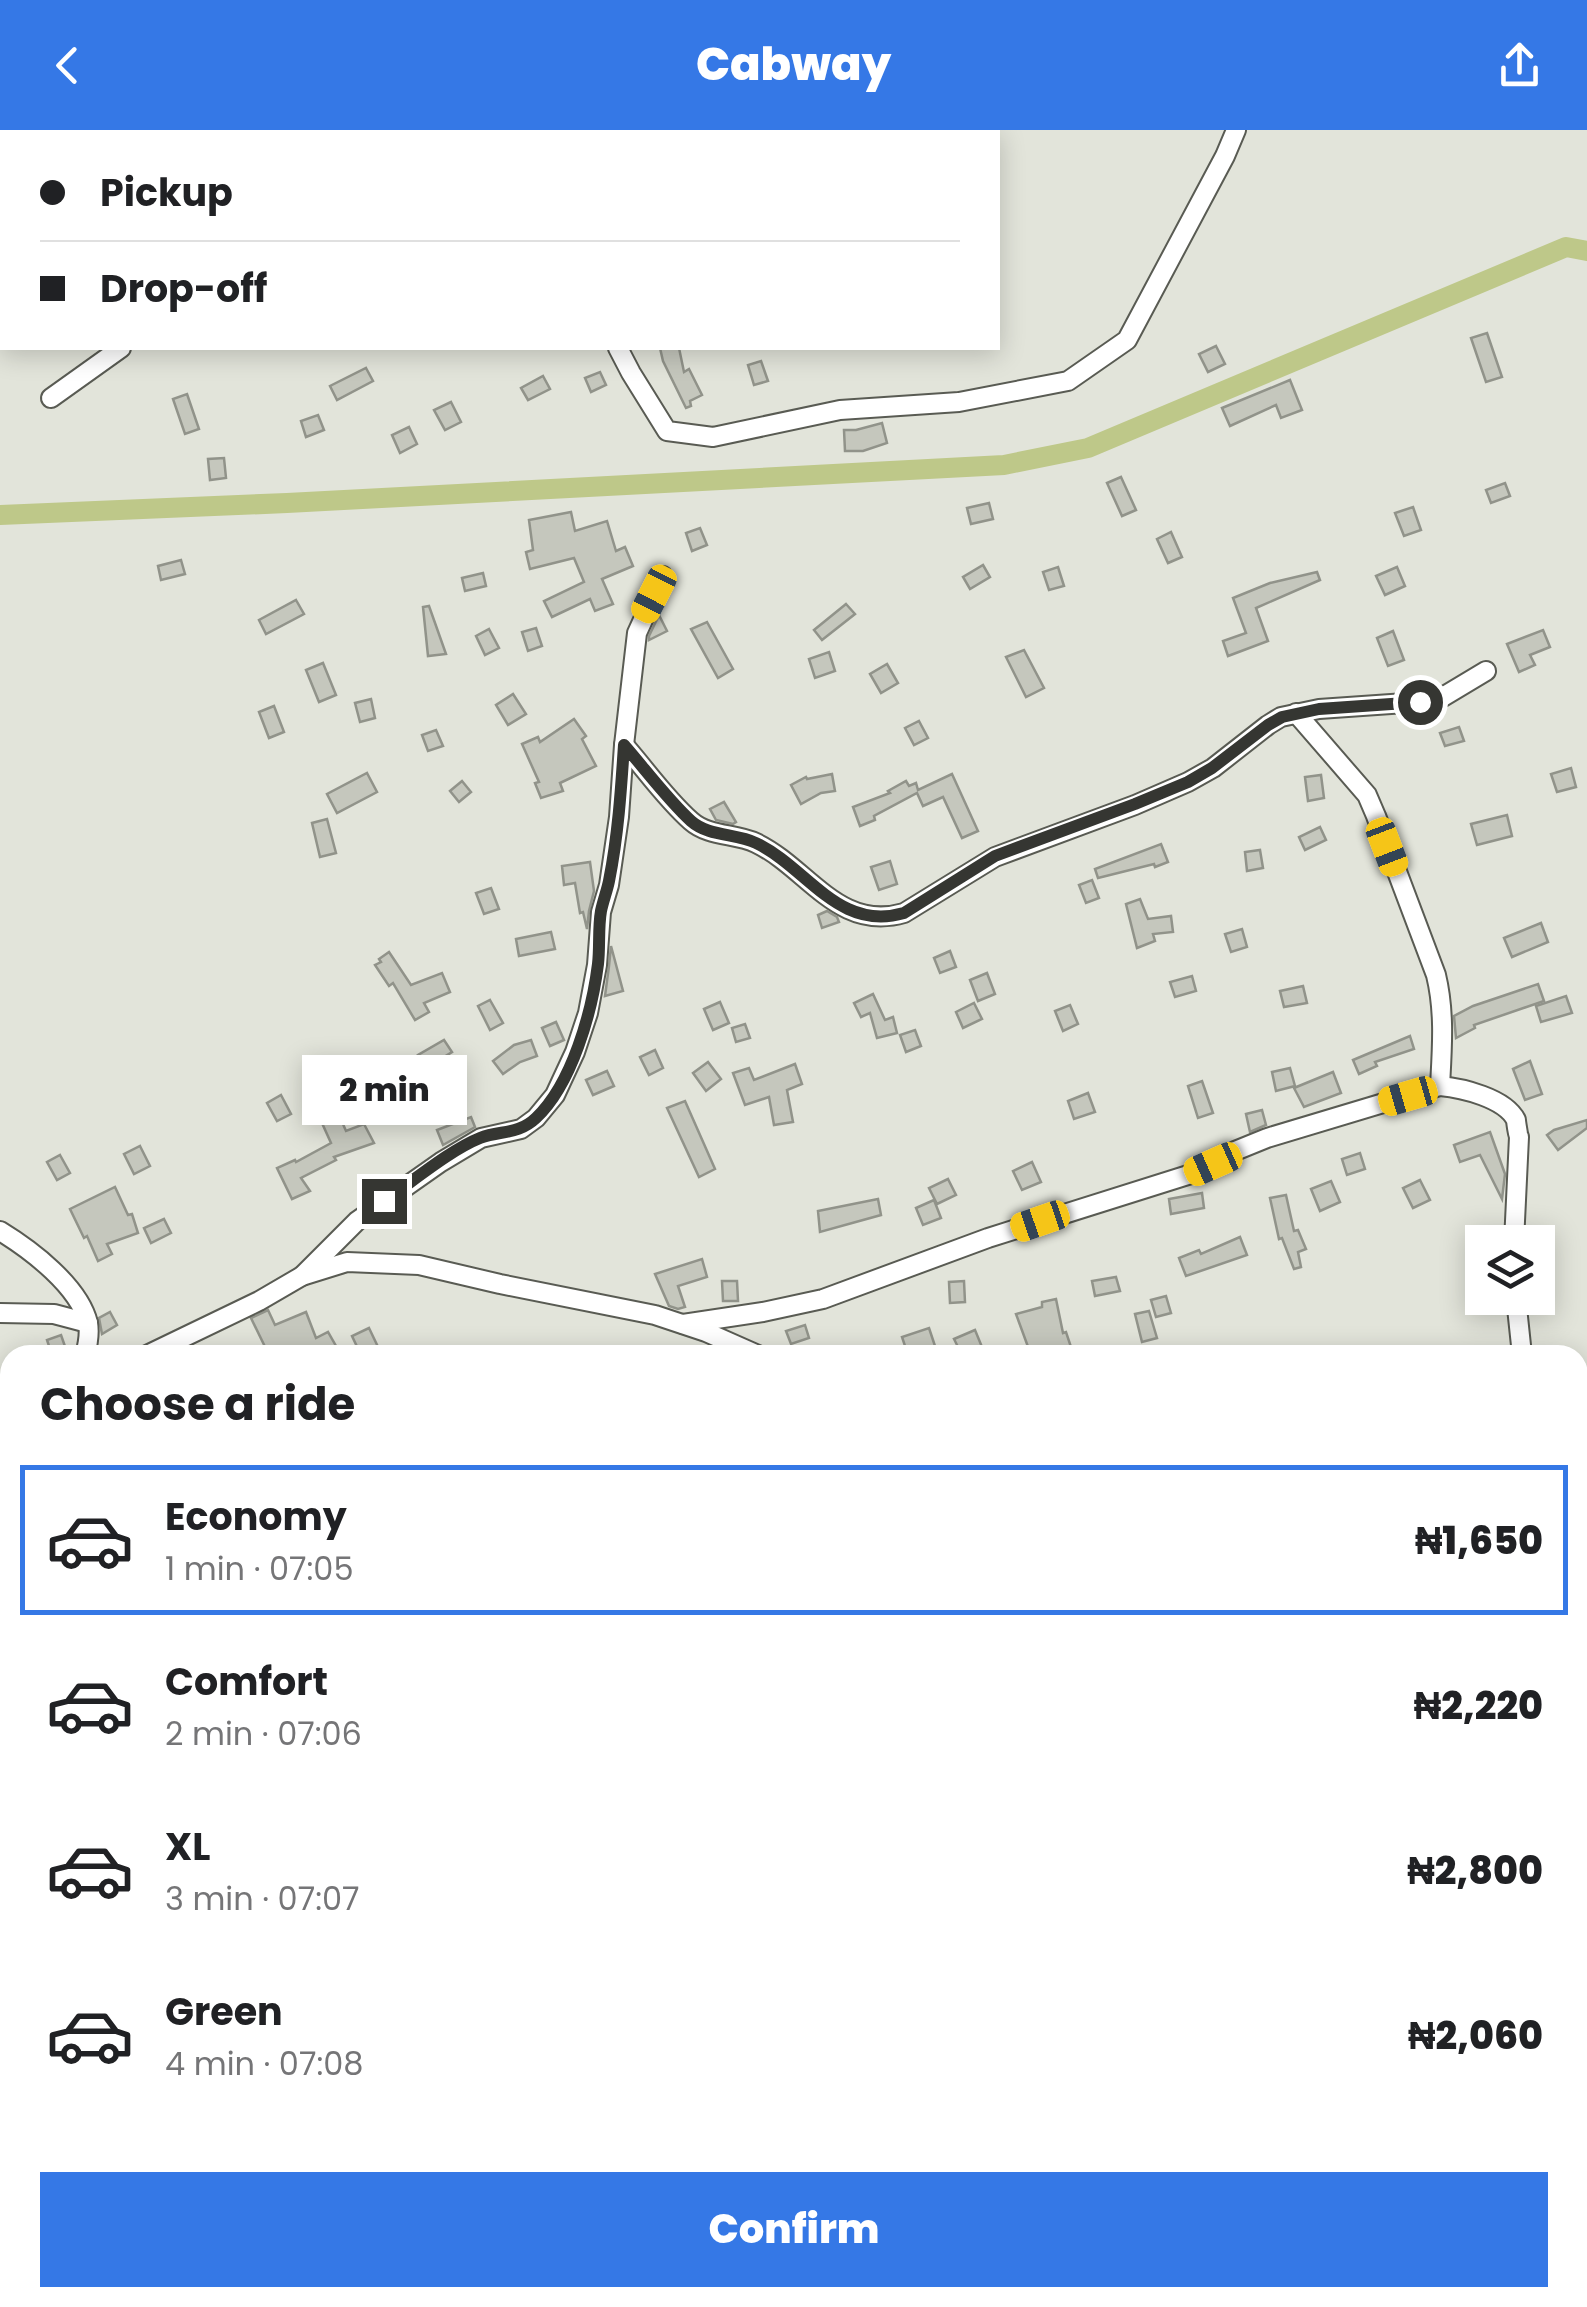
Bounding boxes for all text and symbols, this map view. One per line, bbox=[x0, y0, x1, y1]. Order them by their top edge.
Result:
text: Cabway bbox=[696, 33, 891, 96]
icon: back bbox=[40, 38, 95, 93]
icon: share bbox=[1492, 38, 1547, 93]
text: Pickup bbox=[100, 166, 233, 219]
text: Drop-off bbox=[100, 262, 268, 315]
car bbox=[627, 560, 681, 628]
route start bbox=[1398, 680, 1443, 725]
car bbox=[1362, 814, 1412, 880]
callout: 2 min bbox=[302, 1056, 466, 1126]
text: 2 min bbox=[339, 1067, 430, 1112]
car bbox=[1375, 1073, 1441, 1119]
car bbox=[1179, 1138, 1247, 1190]
route end bbox=[362, 1179, 407, 1224]
car bbox=[1007, 1197, 1073, 1245]
map controls bbox=[1465, 1225, 1555, 1315]
button: layers bbox=[1465, 1225, 1555, 1315]
text: Choose a ride bbox=[40, 1373, 355, 1436]
text: Economy bbox=[165, 1490, 347, 1543]
icon: car bbox=[45, 1495, 135, 1585]
text: ₦1,650 bbox=[1415, 1514, 1543, 1567]
text: 1 min · 07:05 bbox=[165, 1546, 354, 1591]
text: Comfort bbox=[165, 1655, 328, 1708]
icon: car bbox=[45, 1660, 135, 1750]
text: ₦2,220 bbox=[1414, 1679, 1543, 1732]
text: 2 min · 07:06 bbox=[165, 1711, 362, 1756]
text: XL bbox=[165, 1820, 210, 1873]
icon: car bbox=[45, 1825, 135, 1915]
text: ₦2,800 bbox=[1407, 1844, 1543, 1897]
text: 3 min · 07:07 bbox=[165, 1876, 360, 1921]
text: Green bbox=[165, 1985, 283, 2038]
icon: car bbox=[45, 1990, 135, 2080]
text: ₦2,060 bbox=[1408, 2009, 1543, 2062]
text: 4 min · 07:08 bbox=[165, 2041, 364, 2086]
button: Confirm bbox=[40, 2172, 1548, 2287]

